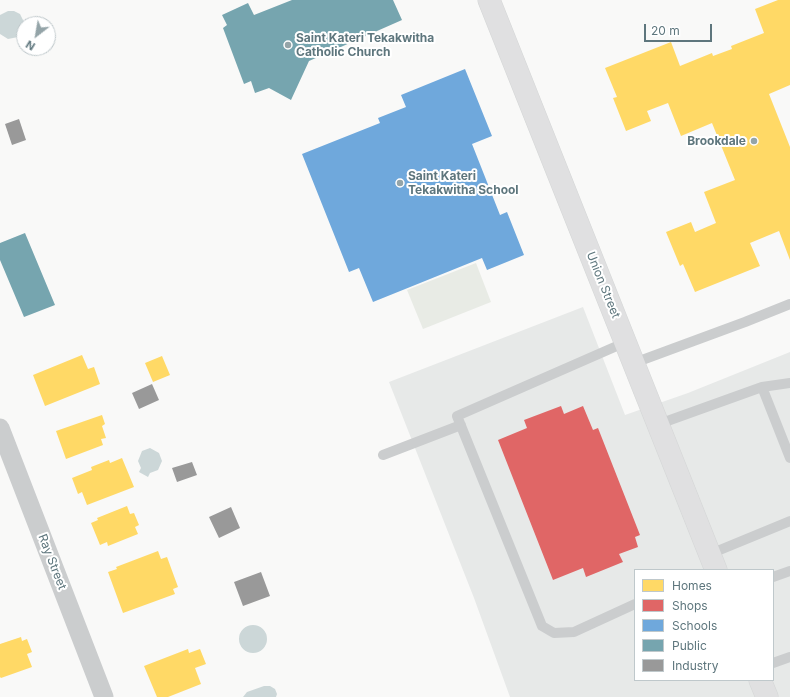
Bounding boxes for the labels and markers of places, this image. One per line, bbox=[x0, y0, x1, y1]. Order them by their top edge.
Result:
place label: Saint Kateri Tekakwitha Catholic Church bbox=[296, 31, 434, 59]
marker: Saint Kateri Tekakwitha Catholic Church bbox=[283, 40, 293, 50]
place label: Brookdale bbox=[687, 134, 746, 148]
marker: Brookdale bbox=[749, 136, 759, 146]
place label: Saint Kateri Tekakwitha School bbox=[408, 169, 519, 197]
marker: Saint Kateri Tekakwitha School bbox=[395, 178, 405, 188]

